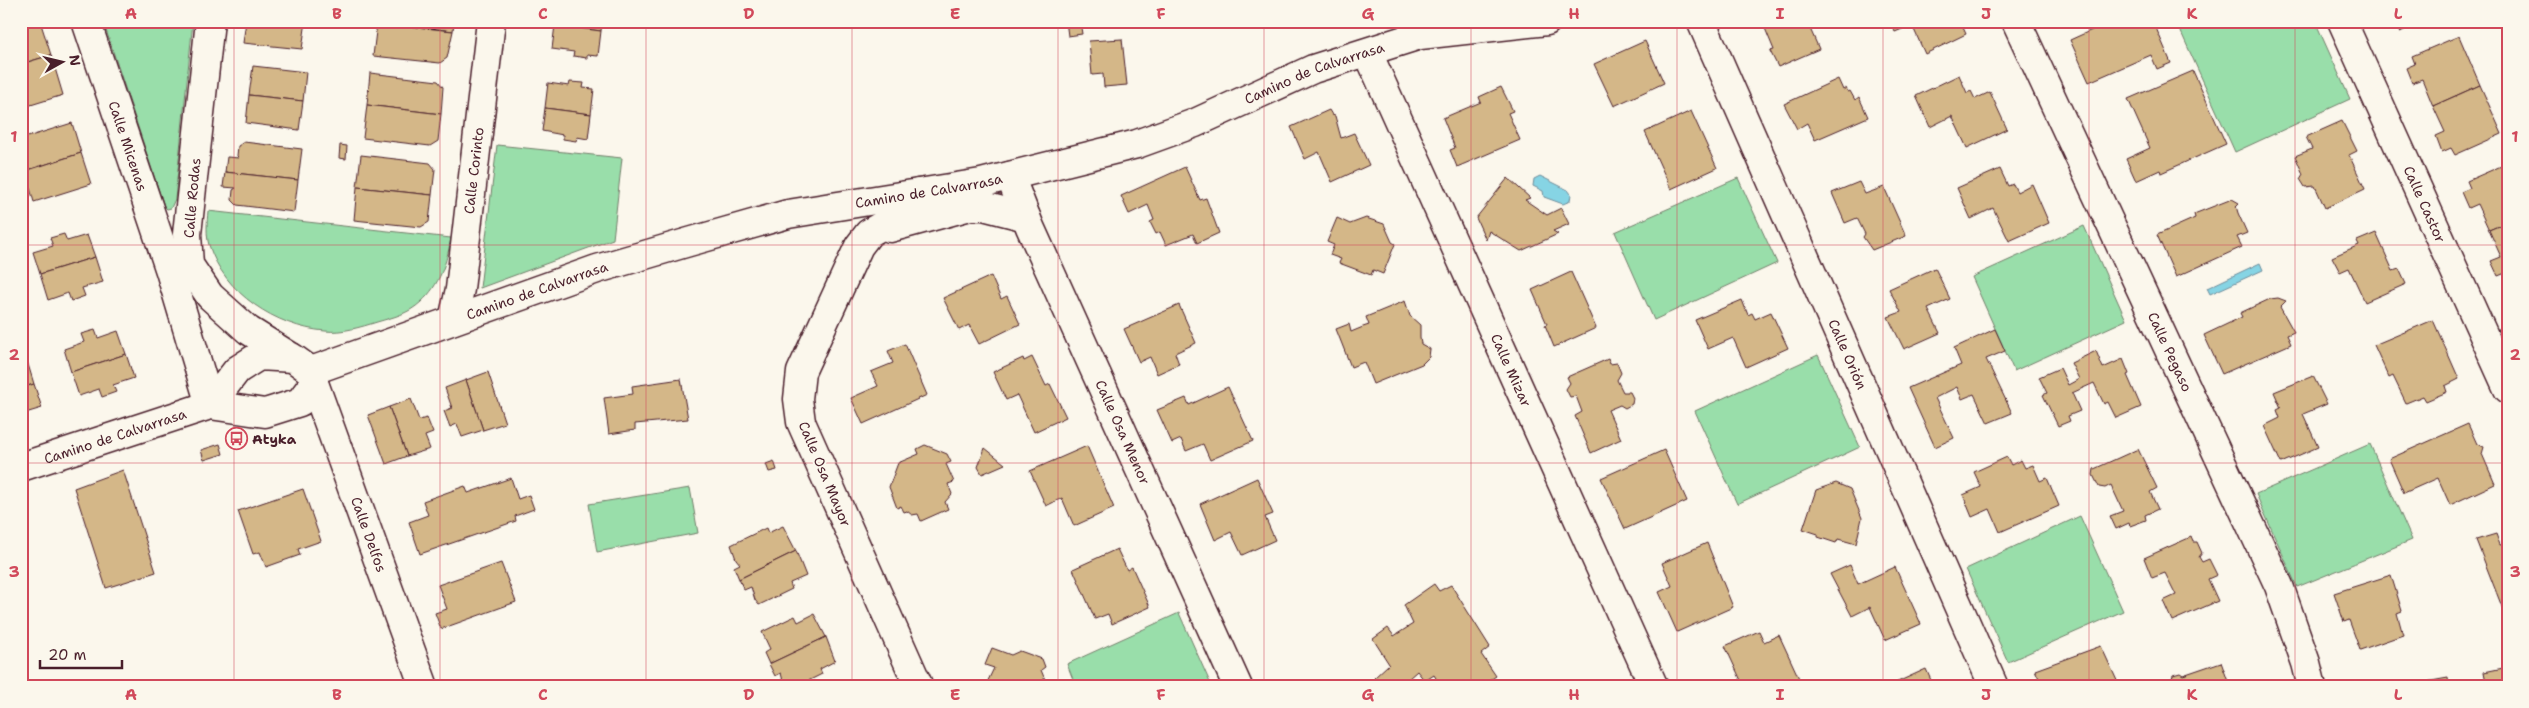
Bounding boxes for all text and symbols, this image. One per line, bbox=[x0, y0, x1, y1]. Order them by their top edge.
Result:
text: A bbox=[125, 3, 137, 24]
text: B bbox=[332, 3, 342, 24]
text: C bbox=[538, 3, 548, 24]
text: D bbox=[743, 3, 755, 24]
text: E bbox=[950, 3, 960, 24]
text: F bbox=[1156, 3, 1166, 24]
text: G bbox=[1362, 3, 1375, 24]
text: H bbox=[1568, 3, 1580, 24]
text: I bbox=[1776, 3, 1785, 24]
text: J bbox=[1981, 3, 1991, 24]
text: K bbox=[2187, 3, 2198, 24]
text: L bbox=[2394, 3, 2403, 24]
north arrow bbox=[38, 38, 88, 88]
street label: Camino de Calvarrasa bbox=[1241, 38, 1387, 108]
text: N bbox=[65, 53, 85, 67]
street label: Calle Micenas bbox=[105, 99, 152, 194]
text: 1 bbox=[10, 126, 18, 147]
street label: Calle Corinto bbox=[460, 126, 488, 215]
text: 1 bbox=[2511, 126, 2519, 147]
street label: Calle Rodas bbox=[180, 157, 204, 239]
street label: Calle Castor bbox=[2399, 163, 2450, 246]
street label: Camino de Calvarrasa bbox=[854, 169, 1004, 212]
street label: Camino de Calvarrasa bbox=[464, 257, 610, 324]
street label: Calle Pegaso bbox=[2144, 309, 2196, 395]
street label: Calle Orión bbox=[1824, 316, 1871, 392]
street label: Calle Mizar bbox=[1487, 331, 1536, 410]
text: 2 bbox=[8, 344, 20, 365]
text: 2 bbox=[2509, 344, 2521, 365]
street label: Calle Osa Menor bbox=[1091, 377, 1154, 488]
street label: Camino de Calvarrasa bbox=[42, 404, 189, 468]
street label: Calle Osa Mayor bbox=[795, 418, 855, 530]
bus stop icon: Atyka bbox=[224, 427, 248, 451]
place label: Atyka bbox=[252, 430, 297, 448]
street label: Calle Delfos bbox=[347, 494, 391, 575]
text: 3 bbox=[8, 561, 20, 582]
text: 3 bbox=[2509, 561, 2521, 582]
scale bar bbox=[40, 638, 122, 670]
text: 20 m bbox=[48, 645, 87, 665]
text: A bbox=[125, 684, 137, 705]
text: B bbox=[332, 684, 342, 705]
text: C bbox=[538, 684, 548, 705]
text: D bbox=[743, 684, 755, 705]
text: E bbox=[950, 684, 960, 705]
text: F bbox=[1156, 684, 1166, 705]
text: G bbox=[1362, 684, 1375, 705]
text: H bbox=[1568, 684, 1580, 705]
text: I bbox=[1776, 684, 1785, 705]
text: J bbox=[1981, 684, 1991, 705]
text: K bbox=[2187, 684, 2198, 705]
text: L bbox=[2394, 684, 2403, 705]

